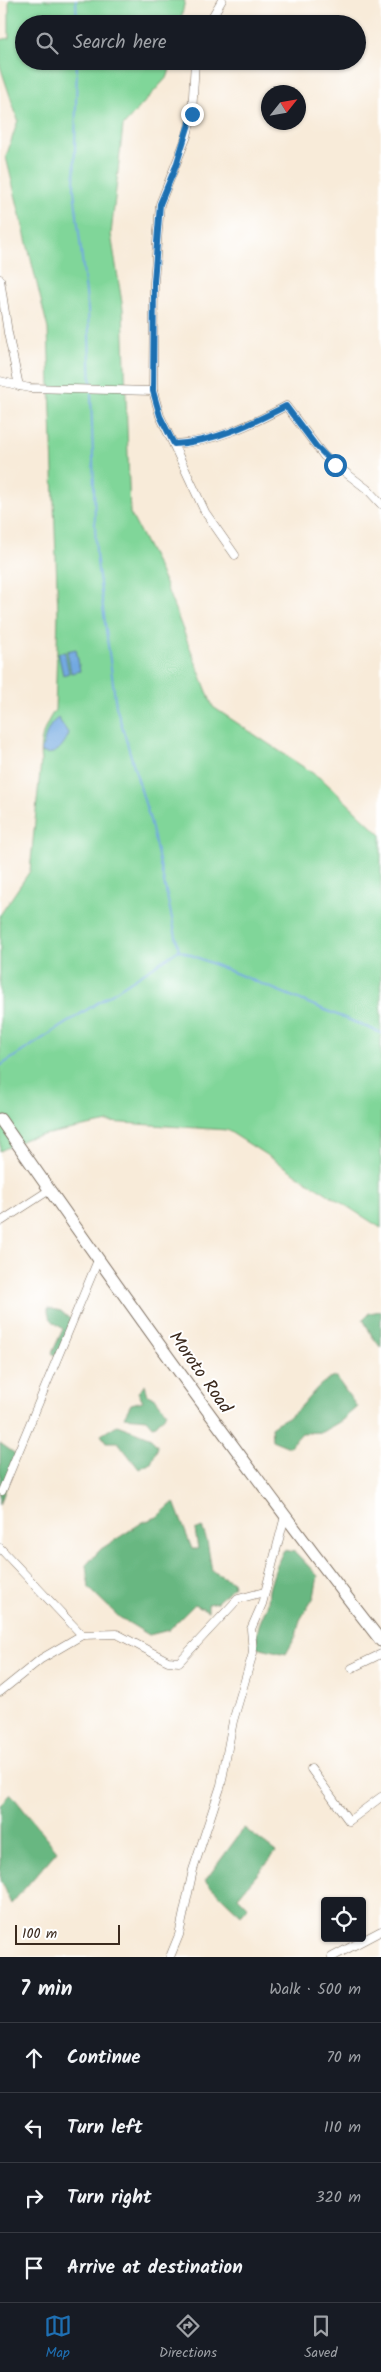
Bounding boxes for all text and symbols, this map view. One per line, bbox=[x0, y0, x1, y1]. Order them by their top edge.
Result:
search box bbox=[15, 15, 366, 70]
text: Search here bbox=[73, 28, 167, 58]
icon: search bbox=[33, 29, 61, 57]
north arrow bbox=[261, 85, 306, 130]
route end bbox=[181, 103, 204, 126]
route start bbox=[324, 454, 347, 477]
street label: Moroto Road bbox=[161, 1326, 239, 1421]
map controls bbox=[321, 1897, 366, 1942]
button: locate bbox=[321, 1897, 366, 1942]
scale bar bbox=[15, 1922, 120, 1945]
text: 100 m bbox=[22, 1923, 57, 1945]
text: 7 min bbox=[20, 1973, 72, 2006]
text: Walk · 500 m bbox=[269, 1977, 361, 2002]
text: Continue bbox=[67, 2043, 140, 2073]
icon: ahead bbox=[20, 2044, 48, 2072]
text: 70 m bbox=[326, 2045, 361, 2070]
text: Turn left bbox=[67, 2113, 142, 2143]
icon: left bbox=[20, 2114, 48, 2142]
text: 110 m bbox=[324, 2115, 361, 2140]
text: Turn right bbox=[67, 2183, 152, 2213]
icon: right bbox=[20, 2184, 48, 2212]
text: 320 m bbox=[315, 2185, 361, 2210]
text: Arrive at destination bbox=[67, 2253, 243, 2283]
icon: arrive bbox=[20, 2254, 48, 2282]
tab: Map bbox=[44, 2312, 72, 2364]
tab: Directions bbox=[159, 2312, 217, 2364]
tab: Saved bbox=[304, 2312, 337, 2364]

